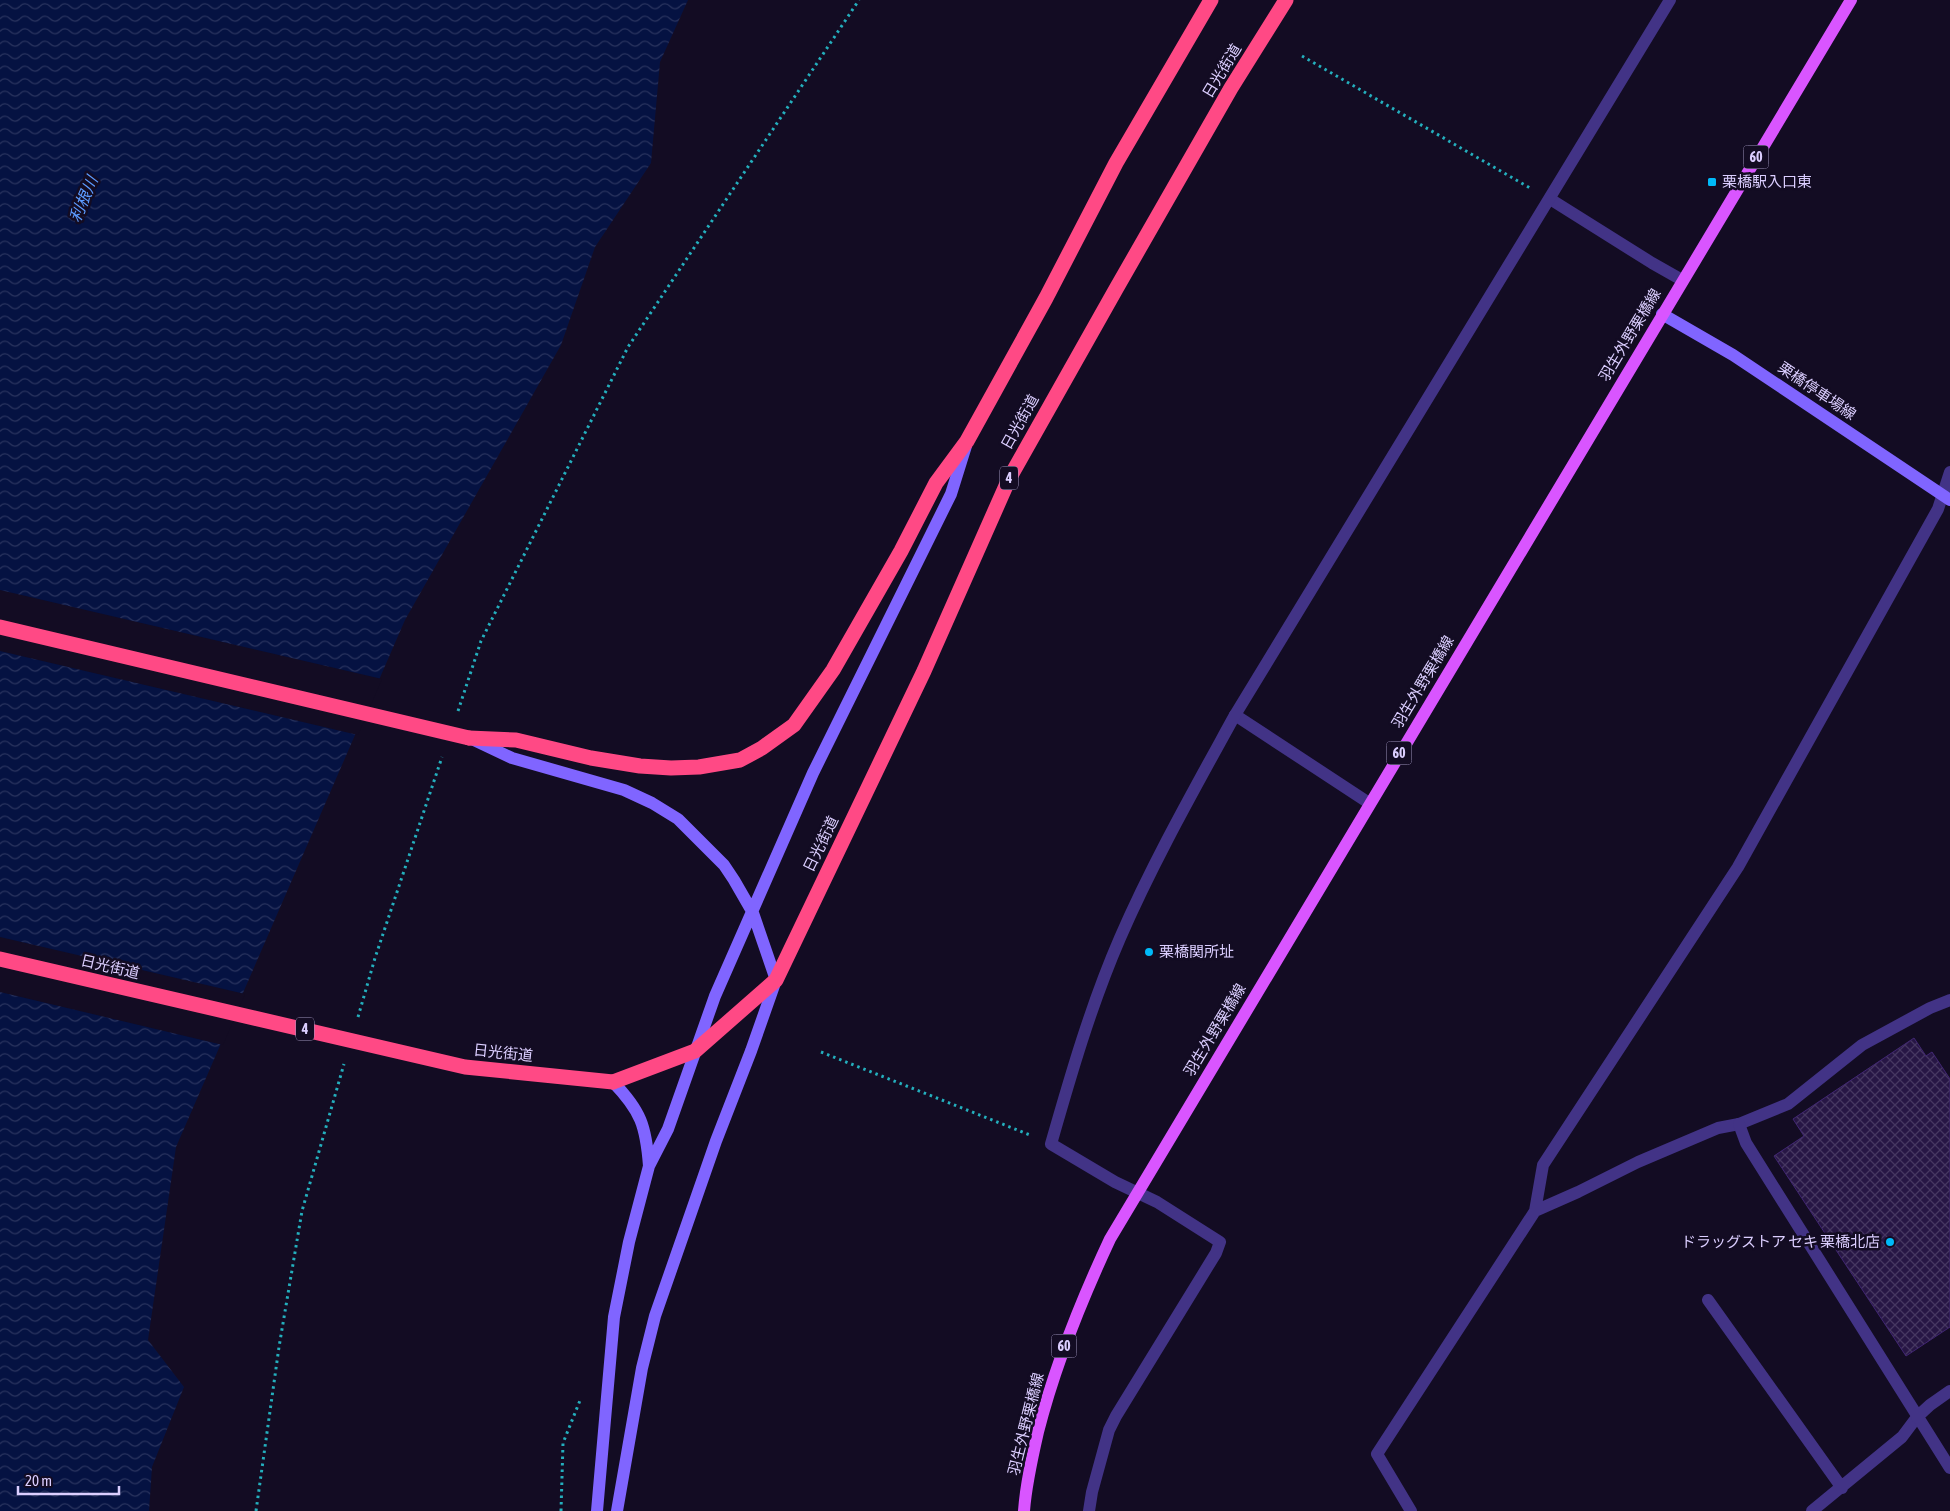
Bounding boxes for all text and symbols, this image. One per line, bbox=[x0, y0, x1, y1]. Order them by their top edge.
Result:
street label: 日光街道 bbox=[1199, 41, 1244, 101]
road number: 60 bbox=[1744, 146, 1768, 168]
water label: 利根川 bbox=[65, 172, 101, 225]
place label: 栗橋駅入口東 bbox=[1722, 173, 1812, 190]
marker: 栗橋駅入口東 bbox=[1706, 176, 1718, 188]
street label: 羽生外野栗橋線 bbox=[1595, 285, 1664, 384]
street label: 栗橋停車場線 bbox=[1775, 358, 1859, 423]
street label: 日光街道 bbox=[998, 391, 1042, 452]
road number: 4 bbox=[1000, 466, 1018, 489]
street label: 羽生外野栗橋線 bbox=[1388, 632, 1457, 731]
road number: 60 bbox=[1386, 741, 1412, 764]
street label: 日光街道 bbox=[800, 813, 841, 874]
place label: 栗橋関所址 bbox=[1159, 943, 1234, 960]
marker: 栗橋関所址 bbox=[1143, 946, 1155, 958]
street label: 日光街道 bbox=[79, 951, 141, 982]
street label: 羽生外野栗橋線 bbox=[1180, 980, 1249, 1079]
road number: 4 bbox=[296, 1018, 314, 1040]
street label: 日光街道 bbox=[472, 1041, 534, 1064]
place label: ドラッグストア セキ 栗橋北店 bbox=[1681, 1233, 1880, 1250]
marker: ドラッグストア セキ 栗橋北店 bbox=[1884, 1236, 1896, 1248]
road number: 60 bbox=[1052, 1334, 1076, 1358]
street label: 羽生外野栗橋線 bbox=[1005, 1371, 1046, 1477]
scale bar bbox=[18, 1464, 119, 1496]
text: 20 m bbox=[25, 1472, 52, 1489]

